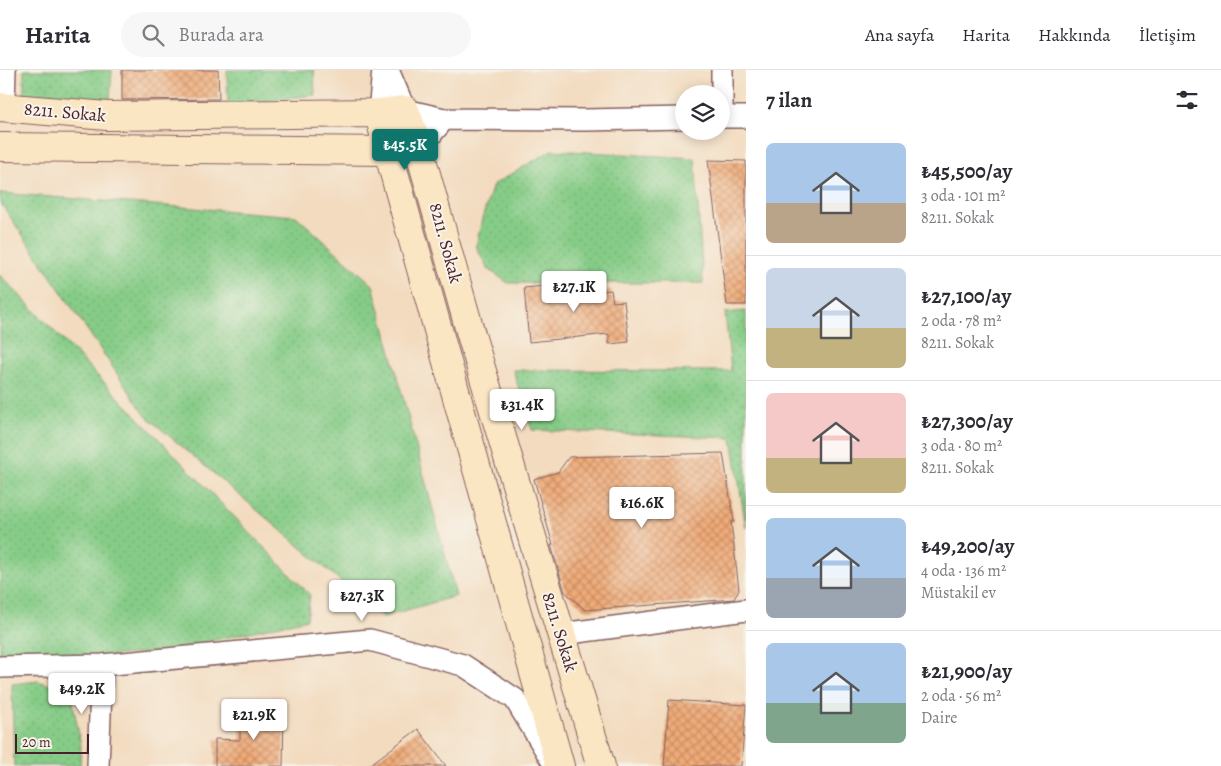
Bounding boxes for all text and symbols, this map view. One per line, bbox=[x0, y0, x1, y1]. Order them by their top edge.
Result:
search box bbox=[121, 12, 471, 57]
text: Harita bbox=[25, 19, 91, 51]
icon: search bbox=[139, 21, 167, 49]
text: Burada ara bbox=[179, 22, 264, 48]
text: Ana sayfa bbox=[865, 23, 934, 47]
text: Harita bbox=[962, 23, 1010, 47]
text: Hakkında bbox=[1038, 23, 1111, 47]
text: İletişim bbox=[1139, 23, 1196, 47]
map controls bbox=[675, 85, 730, 140]
button: layers bbox=[675, 85, 730, 140]
text: 7 ilan bbox=[766, 86, 812, 114]
icon: filters bbox=[1173, 86, 1201, 114]
street label: 8211. Sokak bbox=[23, 96, 107, 128]
pin: ₺45.5K bbox=[364, 128, 446, 171]
text: ₺45.5K bbox=[383, 134, 427, 156]
text: ₺45,500/ay bbox=[921, 157, 1012, 185]
icon: home bbox=[806, 163, 866, 223]
text: 3 oda · 101 m² bbox=[921, 185, 1006, 207]
street label: 8211. Sokak bbox=[424, 200, 468, 286]
text: 8211. Sokak bbox=[921, 207, 994, 229]
pin: ₺27.1K bbox=[533, 270, 615, 313]
text: ₺27.1K bbox=[552, 276, 596, 298]
text: ₺27,100/ay bbox=[921, 282, 1011, 310]
icon: home bbox=[806, 288, 866, 348]
text: 2 oda · 78 m² bbox=[921, 310, 1002, 332]
text: 8211. Sokak bbox=[921, 332, 994, 354]
pin: ₺31.4K bbox=[481, 388, 563, 431]
text: ₺31.4K bbox=[501, 394, 543, 416]
text: ₺27,300/ay bbox=[921, 407, 1013, 435]
icon: home bbox=[806, 413, 866, 473]
text: 3 oda · 80 m² bbox=[921, 435, 1002, 457]
text: 8211. Sokak bbox=[921, 457, 994, 479]
pin: ₺16.6K bbox=[601, 486, 683, 529]
text: ₺16.6K bbox=[620, 492, 664, 514]
text: ₺49,200/ay bbox=[921, 532, 1014, 560]
icon: home bbox=[806, 538, 866, 598]
text: 4 oda · 136 m² bbox=[921, 560, 1006, 582]
pin: ₺27.3K bbox=[321, 580, 403, 622]
text: Müstakil ev bbox=[921, 582, 996, 604]
text: ₺27.3K bbox=[340, 585, 384, 607]
street label: 8211. Sokak bbox=[536, 589, 584, 675]
text: ₺21,900/ay bbox=[921, 657, 1012, 685]
icon: home bbox=[806, 663, 866, 723]
pin: ₺49.2K bbox=[41, 672, 123, 715]
text: ₺49.2K bbox=[59, 678, 105, 700]
text: 2 oda · 56 m² bbox=[921, 685, 1001, 707]
pin: ₺21.9K bbox=[213, 698, 295, 741]
text: ₺21.9K bbox=[232, 704, 276, 726]
text: Daire bbox=[921, 707, 957, 729]
scale bar bbox=[15, 731, 89, 754]
text: 20 m bbox=[22, 733, 51, 752]

